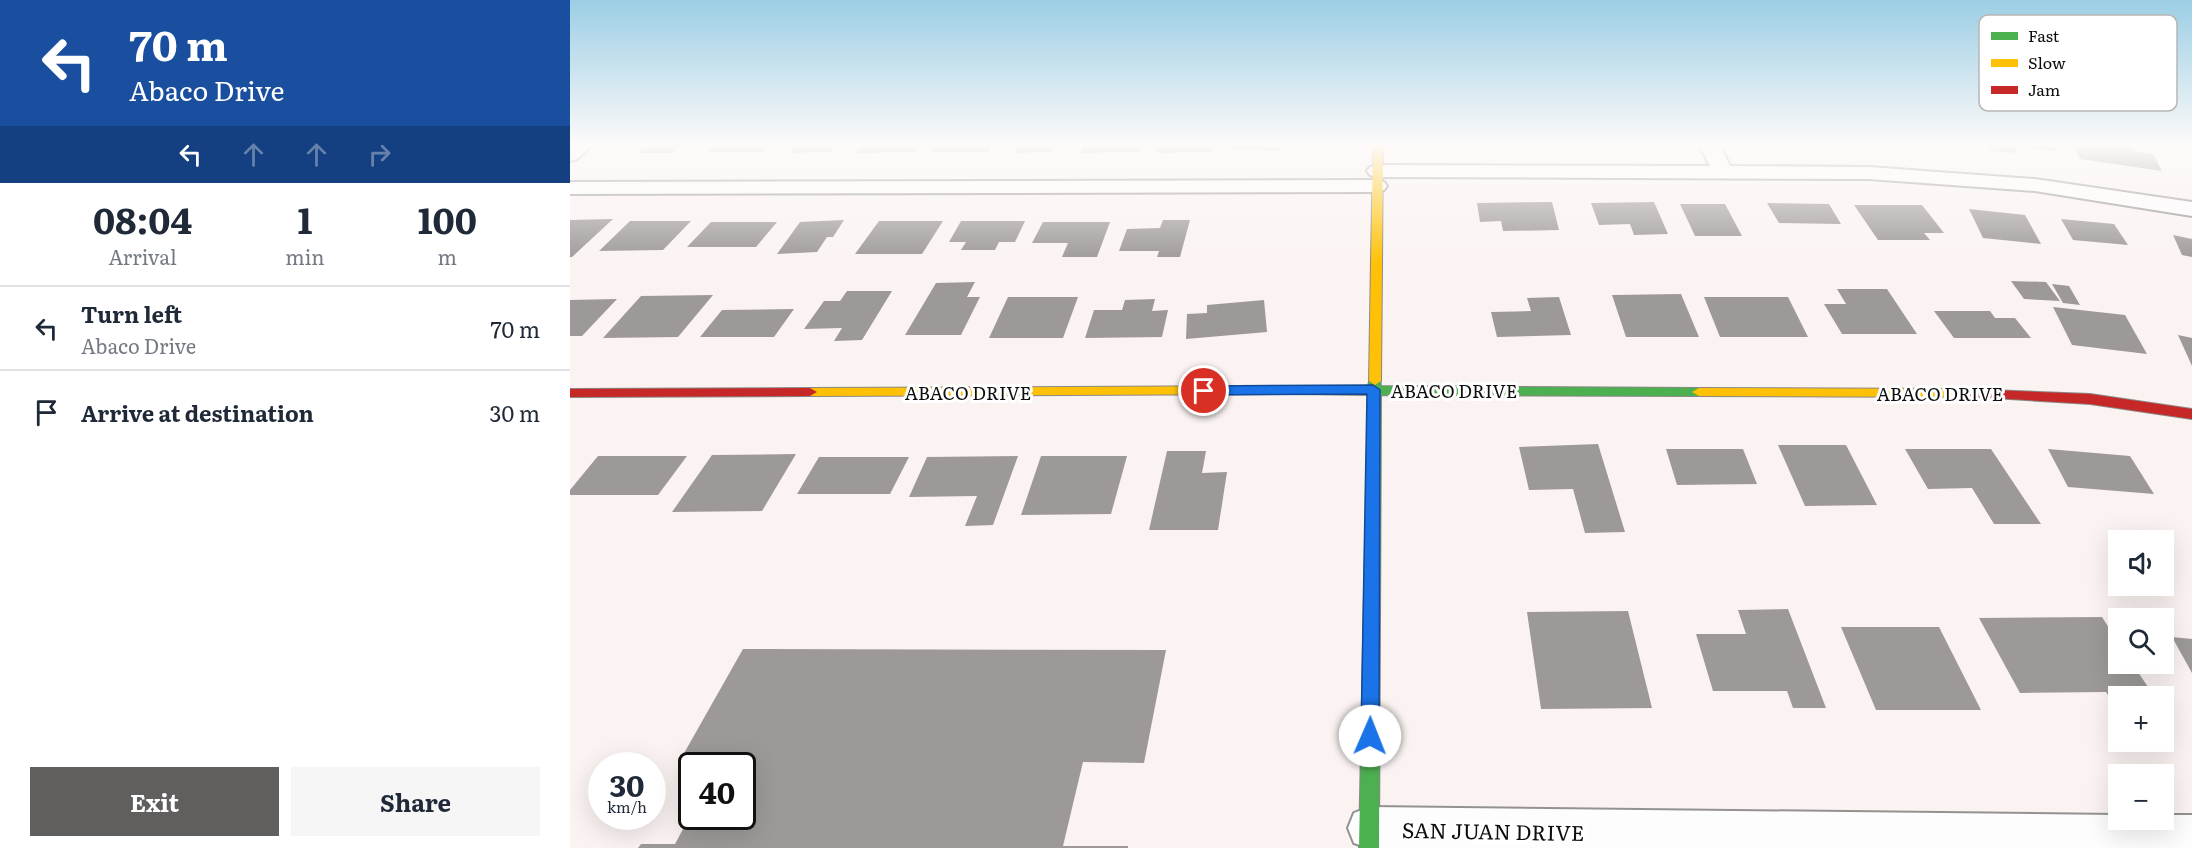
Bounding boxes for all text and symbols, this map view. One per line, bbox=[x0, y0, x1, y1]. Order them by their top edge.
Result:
text: 70 m bbox=[129, 12, 228, 74]
legend bbox=[1979, 15, 2177, 111]
text: Fast bbox=[2028, 23, 2060, 47]
icon: left bbox=[30, 24, 108, 102]
text: Slow bbox=[2028, 50, 2066, 74]
text: Abaco Drive bbox=[129, 69, 285, 109]
text: Jam bbox=[2028, 77, 2061, 101]
icon: left bbox=[174, 138, 207, 171]
icon: ahead bbox=[237, 138, 270, 171]
icon: ahead bbox=[300, 138, 333, 171]
icon: right bbox=[363, 138, 396, 171]
text: 08:04 bbox=[93, 192, 192, 245]
text: 1 bbox=[297, 192, 312, 245]
text: 100 bbox=[418, 192, 477, 245]
text: Arrival bbox=[108, 241, 177, 271]
text: min bbox=[285, 241, 325, 271]
text: m bbox=[438, 241, 457, 271]
text: Turn left bbox=[81, 297, 182, 330]
icon: left bbox=[30, 312, 63, 345]
text: 70 m bbox=[490, 312, 540, 345]
text: Abaco Drive bbox=[81, 330, 196, 360]
pin bbox=[1178, 365, 1229, 416]
icon: arrive bbox=[1187, 374, 1220, 407]
street label: ABACO DRIVE bbox=[1391, 377, 1517, 404]
street label: ABACO DRIVE bbox=[905, 379, 1031, 406]
street label: ABACO DRIVE bbox=[1877, 380, 2003, 407]
icon: arrive bbox=[30, 396, 63, 429]
text: Arrive at destination bbox=[81, 396, 314, 429]
text: 30 m bbox=[490, 396, 540, 429]
map controls bbox=[2108, 530, 2174, 830]
button: sound bbox=[2108, 530, 2174, 596]
button: search bbox=[2108, 608, 2174, 674]
button: + bbox=[2108, 686, 2174, 752]
position arrow bbox=[1338, 704, 1402, 768]
speed limit sign: 40 bbox=[678, 752, 756, 830]
text: 30 bbox=[609, 762, 645, 806]
button: − bbox=[2108, 764, 2174, 830]
button: Exit bbox=[30, 767, 279, 836]
button: Share bbox=[291, 767, 540, 836]
text: km/h bbox=[607, 795, 647, 818]
street label: SAN JUAN DRIVE bbox=[1402, 813, 1584, 847]

